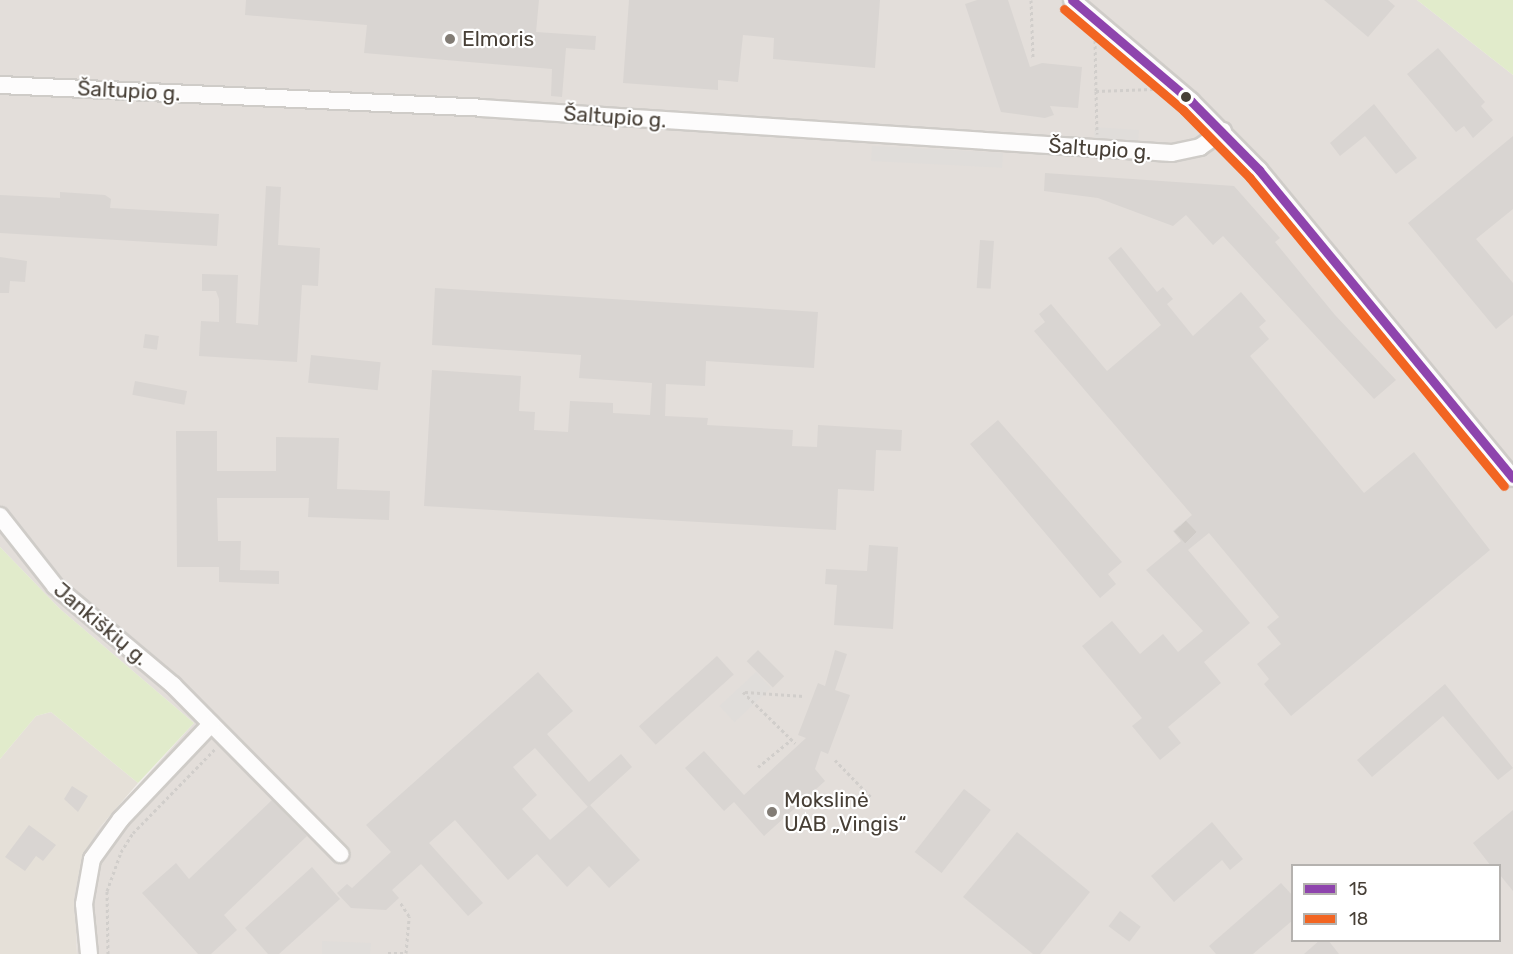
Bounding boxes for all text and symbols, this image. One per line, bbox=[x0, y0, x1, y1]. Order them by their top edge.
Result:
place label: Elmoris bbox=[462, 26, 534, 52]
marker: Elmoris bbox=[443, 32, 457, 46]
street label: Šaltupio g. bbox=[77, 76, 181, 106]
unlabelled marker bbox=[1180, 91, 1192, 103]
street label: Šaltupio g. bbox=[563, 101, 667, 133]
street label: Šaltupio g. bbox=[1048, 133, 1152, 165]
street label: Jankiškių g. bbox=[49, 577, 153, 671]
place label: Mokslinė UAB „Vingis“ bbox=[784, 787, 906, 837]
marker: Mokslinė UAB „Vingis“ bbox=[765, 805, 779, 819]
legend bbox=[1291, 864, 1501, 942]
text: 15 bbox=[1349, 878, 1367, 900]
text: 18 bbox=[1349, 908, 1368, 930]

